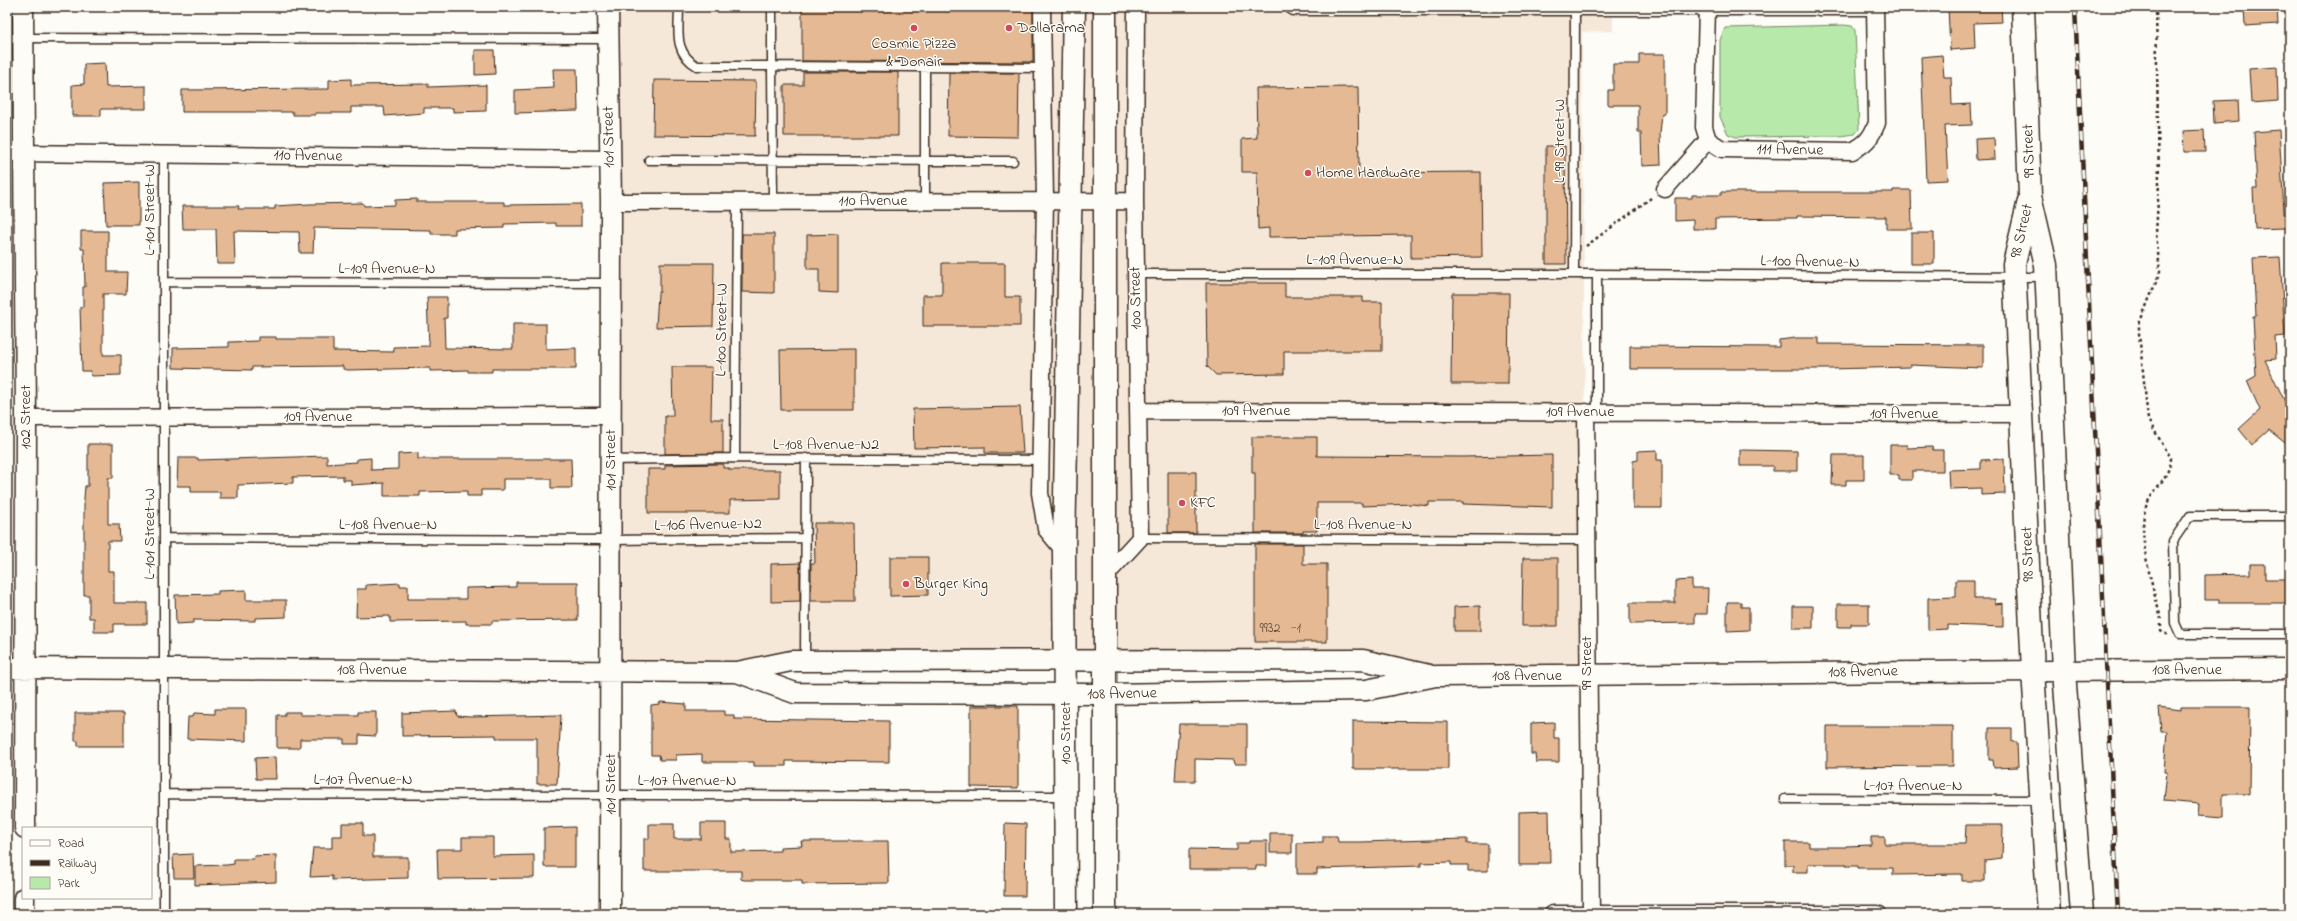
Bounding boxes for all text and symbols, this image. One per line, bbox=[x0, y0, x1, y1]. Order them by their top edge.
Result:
place label: Dollarama bbox=[1016, 16, 1085, 40]
marker: Cosmic Pizza & Donair bbox=[909, 23, 919, 33]
marker: Dollarama bbox=[1004, 23, 1014, 33]
place label: Cosmic Pizza & Donair bbox=[872, 32, 956, 74]
street label: L-99 Street-W bbox=[1548, 99, 1572, 183]
street label: 101 Street bbox=[596, 105, 622, 168]
street label: 99 Street bbox=[2016, 123, 2042, 178]
street label: 111 Avenue bbox=[1756, 137, 1825, 163]
street label: 110 Avenue bbox=[273, 143, 343, 169]
place label: Home Hardware bbox=[1316, 161, 1421, 185]
street label: L-101 Street-W bbox=[138, 164, 162, 256]
marker: Home Hardware bbox=[1303, 168, 1313, 178]
street label: 110 Avenue bbox=[839, 189, 908, 213]
street label: 98 Street bbox=[2004, 201, 2040, 261]
street label: L-109 Avenue-N bbox=[1306, 248, 1404, 272]
street label: L-100 Avenue-N bbox=[1760, 249, 1860, 275]
street label: L-109 Avenue-N bbox=[338, 257, 436, 281]
street label: 100 Street bbox=[1123, 266, 1149, 330]
street label: L-100 Street-W bbox=[709, 283, 735, 377]
street label: 102 Street bbox=[14, 384, 38, 449]
street label: 109 Avenue bbox=[1222, 399, 1291, 423]
street label: 109 Avenue bbox=[1546, 400, 1615, 424]
street label: 109 Avenue bbox=[1870, 402, 1939, 426]
street label: 109 Avenue bbox=[284, 405, 353, 429]
street label: 101 Street bbox=[599, 429, 623, 491]
street label: L-108 Avenue-N2 bbox=[773, 433, 879, 457]
street label: L-101 Street-W bbox=[138, 488, 162, 580]
place label: KFC bbox=[1190, 491, 1216, 515]
marker: KFC bbox=[1177, 498, 1187, 508]
street label: L-106 Avenue-N2 bbox=[654, 512, 762, 538]
street label: L-108 Avenue-N bbox=[339, 513, 437, 537]
street label: L-108 Avenue-N bbox=[1314, 513, 1412, 537]
street label: 98 Street bbox=[2015, 525, 2041, 582]
place label: Burger King bbox=[913, 572, 988, 596]
marker: Burger King bbox=[901, 579, 911, 589]
house number: 9932 bbox=[1259, 618, 1281, 639]
house number: -1 bbox=[1291, 618, 1301, 639]
street label: 99 Street bbox=[1575, 635, 1599, 690]
street label: 108 Avenue bbox=[337, 658, 408, 682]
street label: 108 Avenue bbox=[2152, 658, 2223, 682]
street label: 108 Avenue bbox=[1828, 659, 1899, 685]
street label: 108 Avenue bbox=[1492, 664, 1563, 688]
street label: 108 Avenue bbox=[1087, 681, 1158, 707]
street label: 100 Street bbox=[1054, 701, 1078, 765]
street label: 101 Street bbox=[599, 753, 623, 815]
street label: L-107 Avenue-N bbox=[313, 768, 413, 792]
street label: L-107 Avenue-N bbox=[637, 769, 737, 793]
street label: L-107 Avenue-N bbox=[1863, 774, 1963, 798]
legend bbox=[22, 827, 152, 899]
text: Road bbox=[58, 835, 84, 853]
text: Railway bbox=[58, 855, 97, 874]
text: Park bbox=[58, 875, 80, 893]

